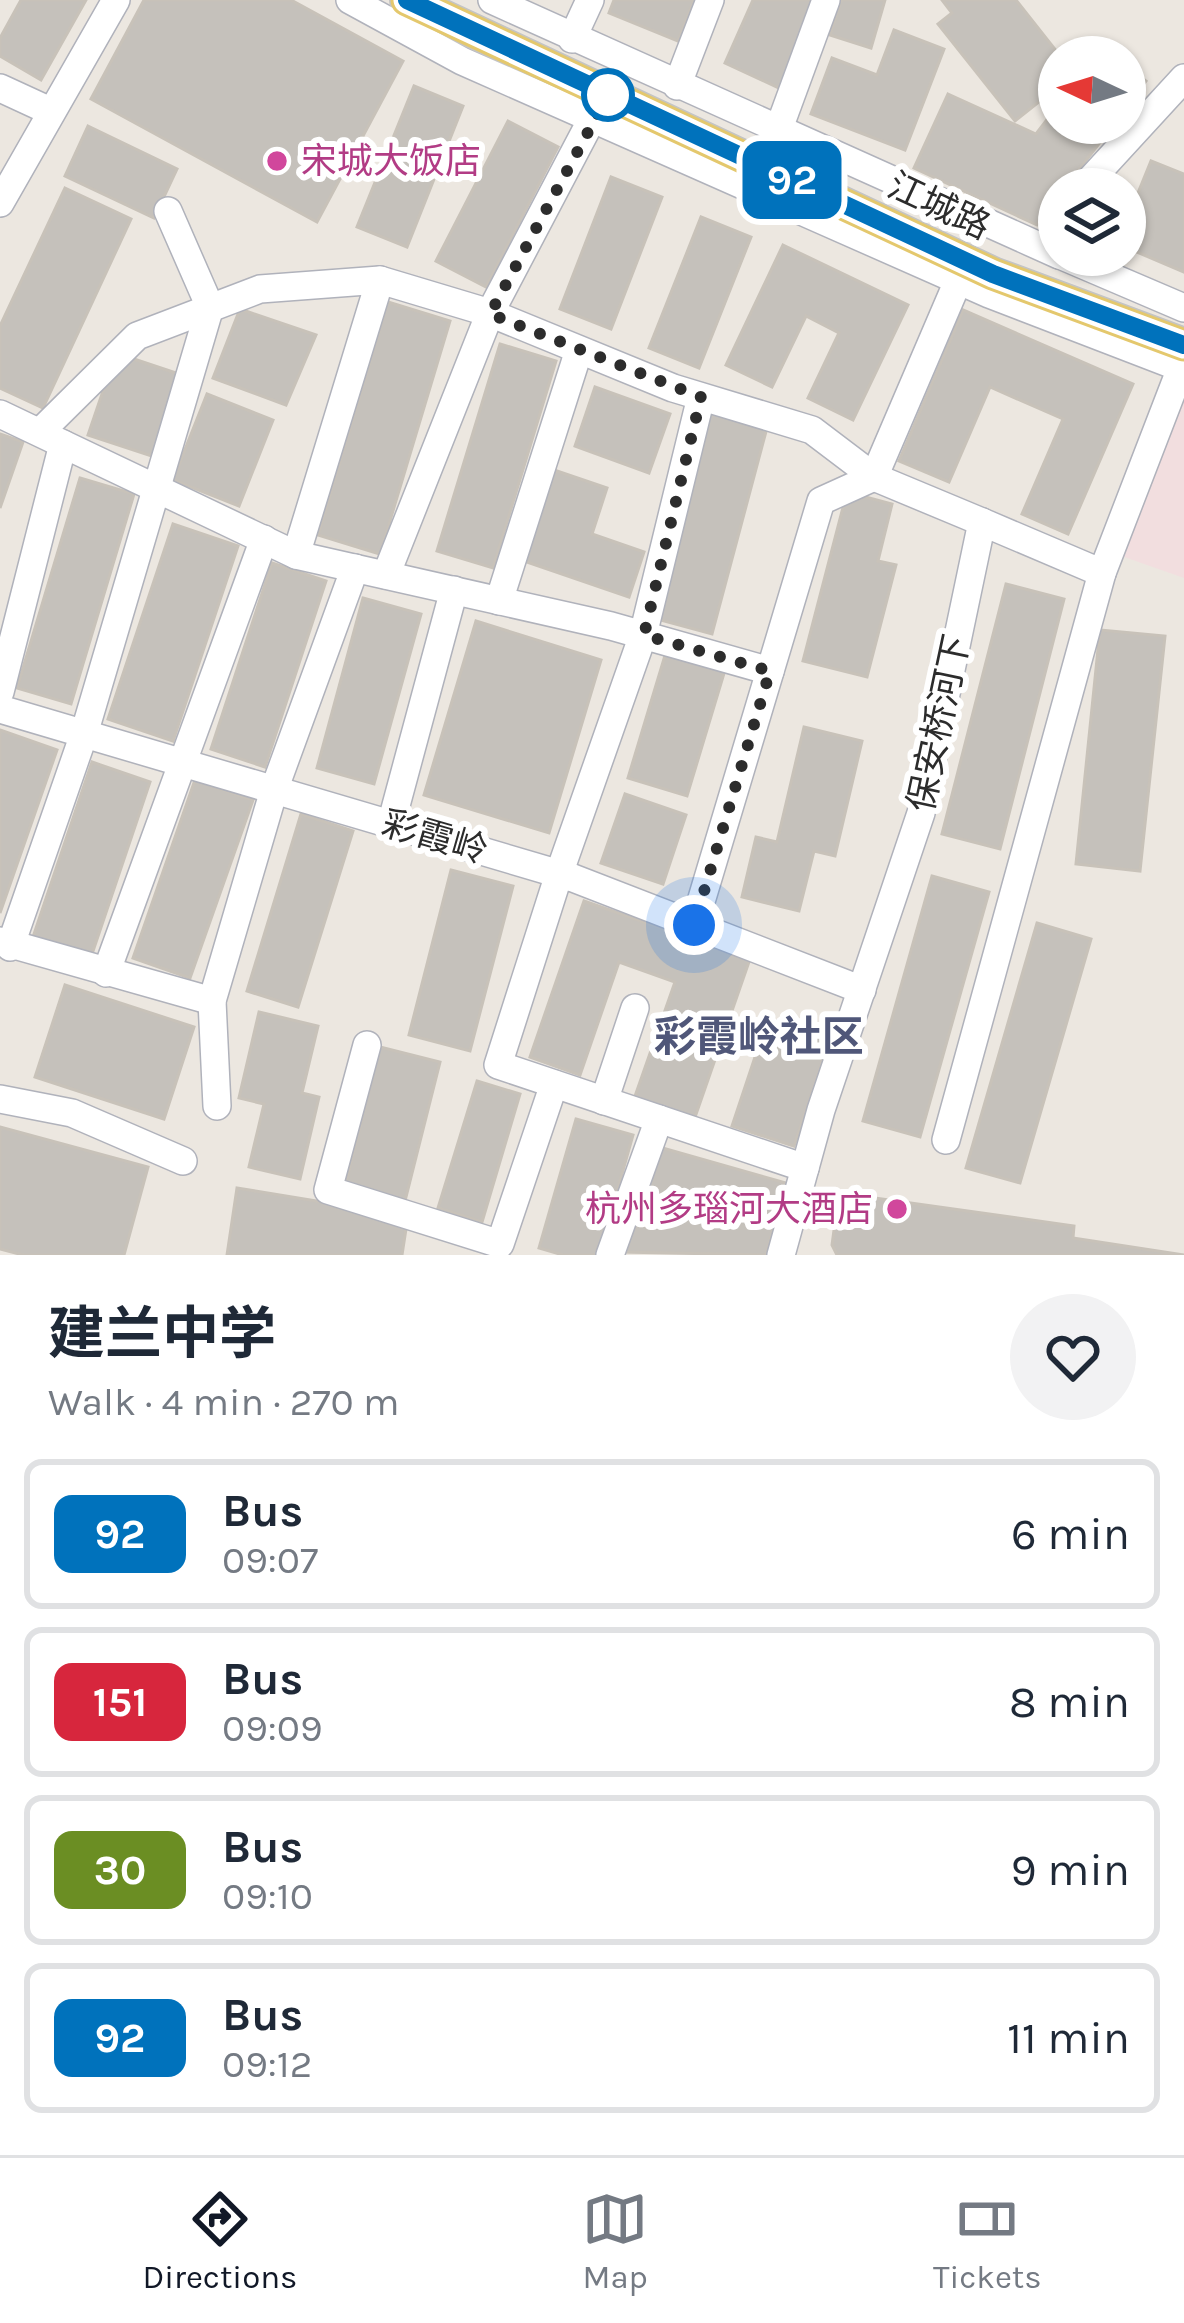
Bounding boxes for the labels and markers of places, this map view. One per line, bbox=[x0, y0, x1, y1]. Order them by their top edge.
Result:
unlabelled marker bbox=[583, 70, 633, 120]
place label: 宋城大饭店 bbox=[301, 140, 481, 182]
marker: 宋城大饭店 bbox=[264, 148, 290, 174]
place label: 杭州多瑙河大酒店 bbox=[585, 1188, 873, 1230]
marker: 杭州多瑙河大酒店 bbox=[884, 1196, 910, 1222]

